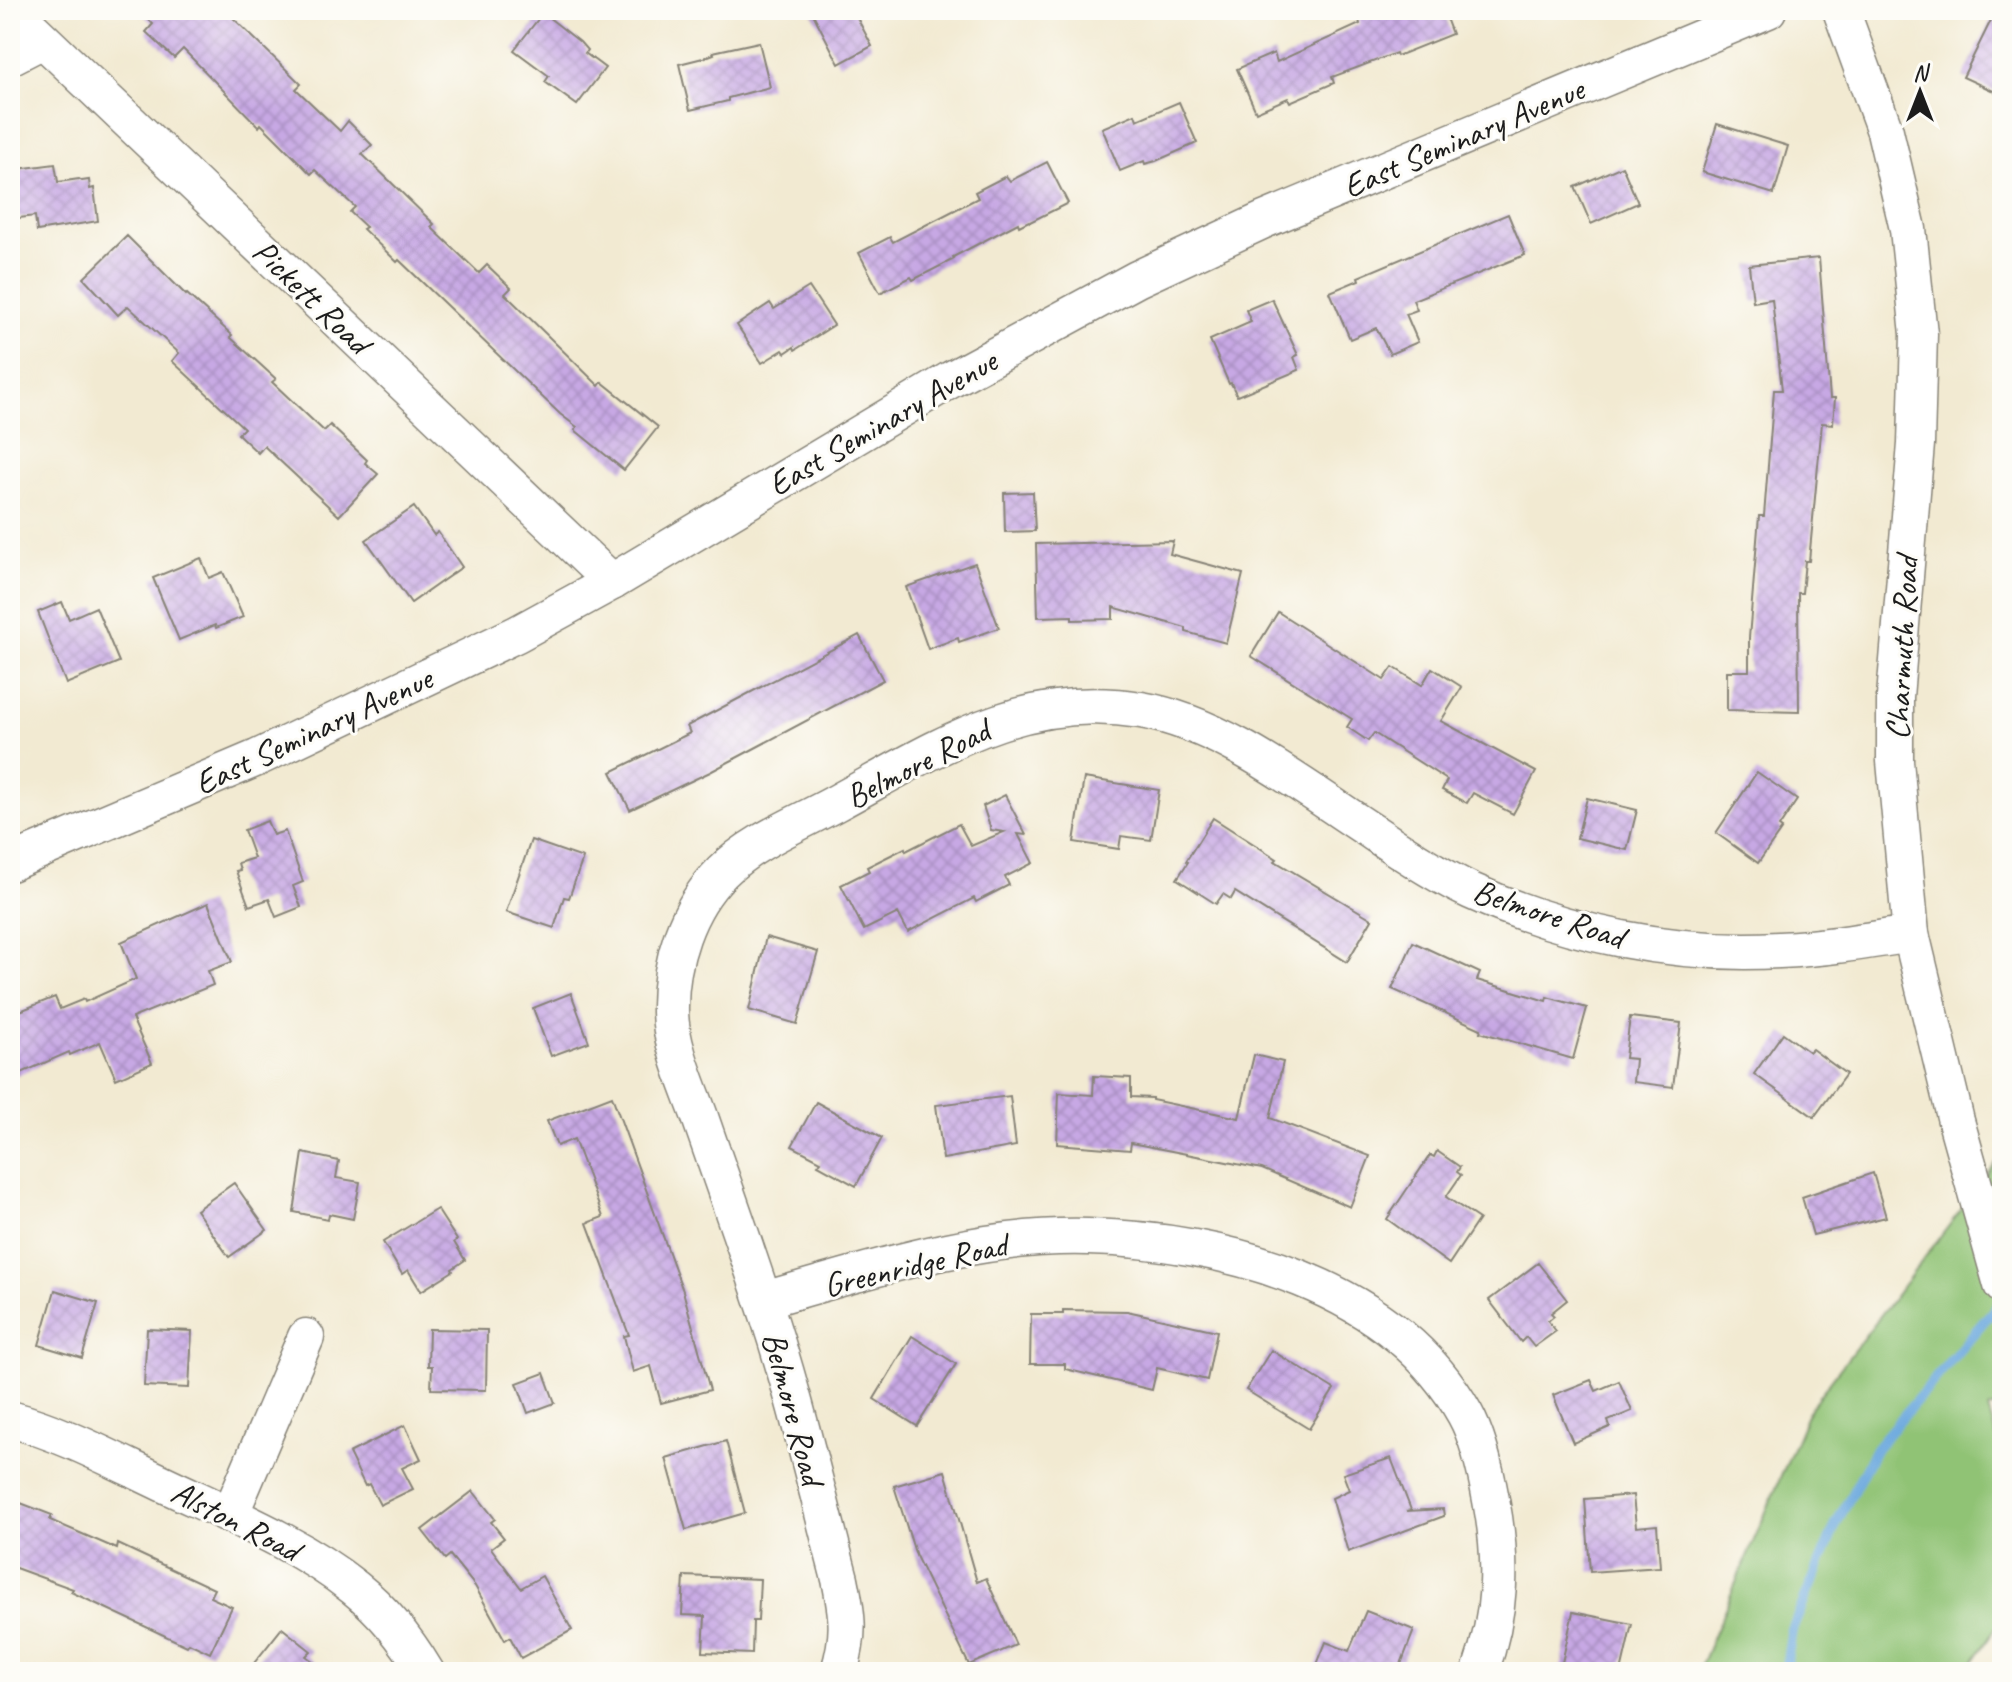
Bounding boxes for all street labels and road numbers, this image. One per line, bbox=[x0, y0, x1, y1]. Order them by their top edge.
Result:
street label: East Seminary Avenue bbox=[1336, 66, 1593, 208]
street label: Pickett Road bbox=[244, 230, 383, 367]
street label: East Seminary Avenue bbox=[760, 338, 1007, 505]
street label: Charmuth Road bbox=[1875, 551, 1928, 741]
street label: East Seminary Avenue bbox=[188, 655, 442, 804]
street label: Belmore Road bbox=[838, 707, 1001, 818]
street label: Belmore Road bbox=[1468, 869, 1634, 959]
street label: Greenridge Road bbox=[819, 1221, 1015, 1306]
street label: Belmore Road bbox=[753, 1327, 836, 1494]
street label: Alston Road bbox=[164, 1470, 312, 1574]

